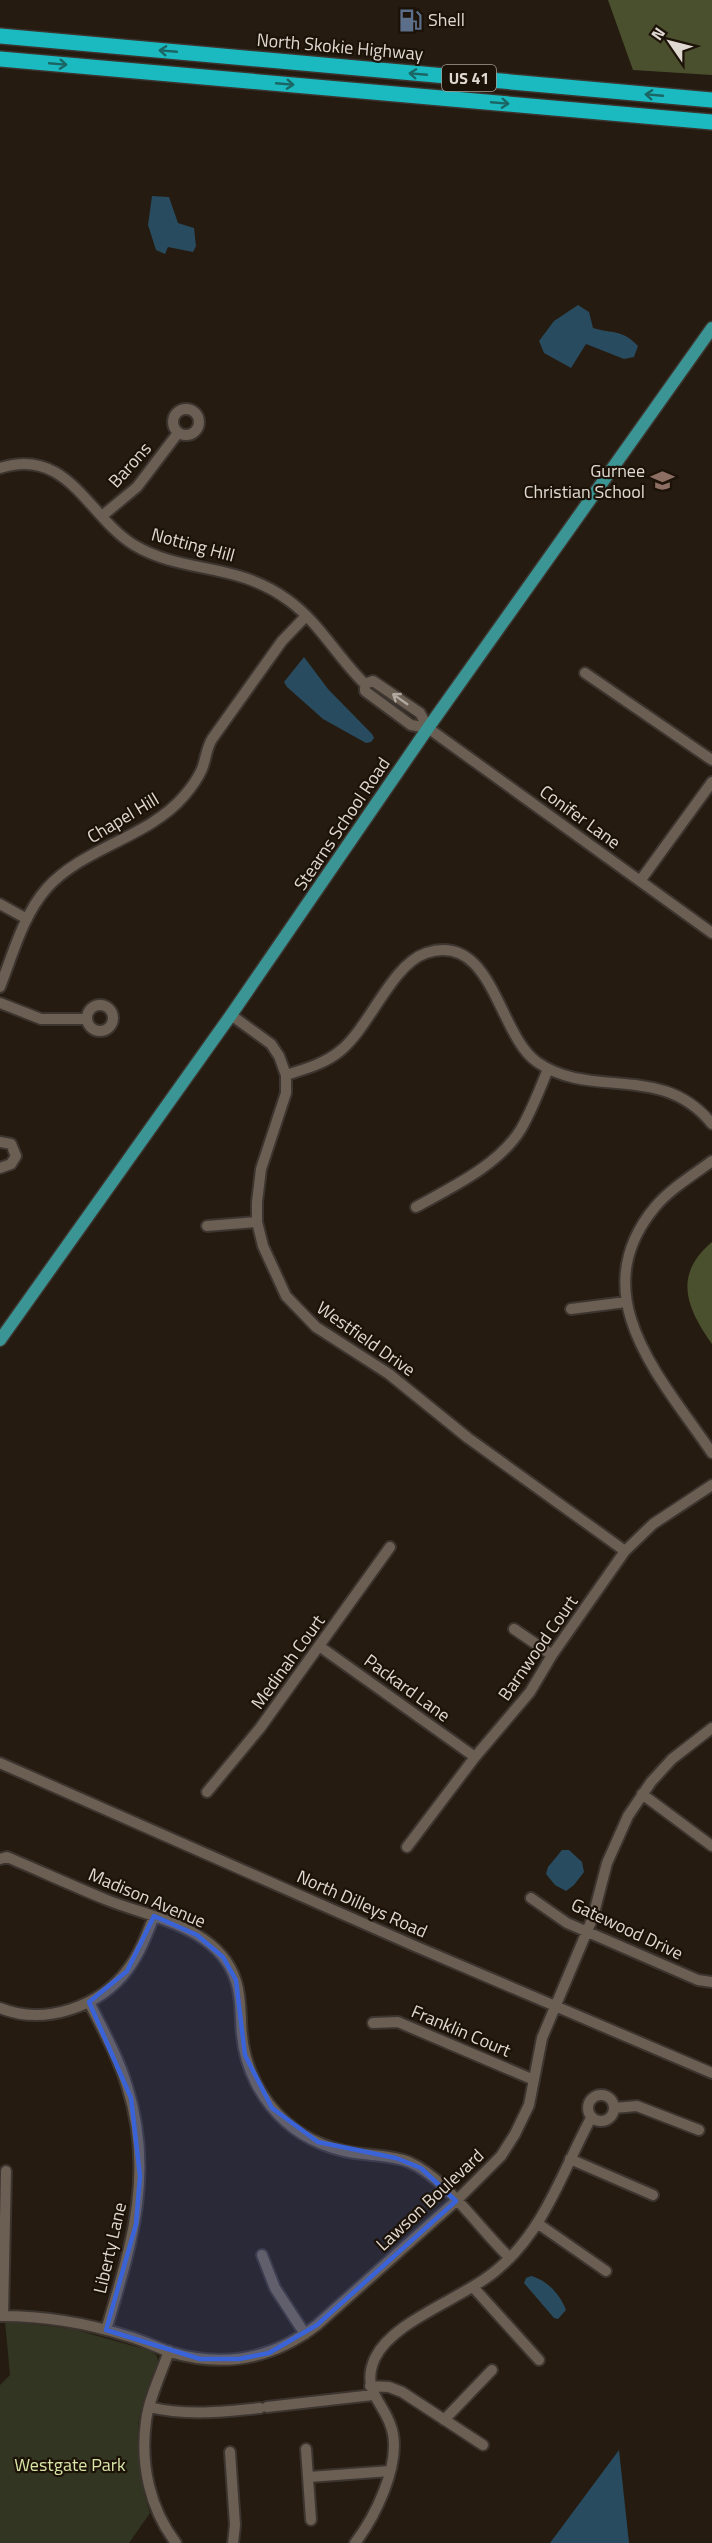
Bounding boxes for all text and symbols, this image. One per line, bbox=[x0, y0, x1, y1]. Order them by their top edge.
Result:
place label: Shell bbox=[428, 6, 465, 33]
fuel station icon: Shell bbox=[397, 7, 423, 33]
north arrow bbox=[640, 12, 700, 72]
text: N bbox=[645, 22, 671, 45]
street label: North Skokie Highway bbox=[256, 26, 425, 67]
one-way arrow bbox=[158, 46, 178, 57]
one-way arrow bbox=[48, 59, 68, 70]
road number: US 41 bbox=[442, 65, 496, 91]
one-way arrow bbox=[408, 68, 428, 79]
one-way arrow bbox=[274, 79, 294, 90]
one-way arrow bbox=[644, 89, 664, 100]
one-way arrow bbox=[490, 98, 509, 109]
street label: Barons bbox=[102, 436, 158, 494]
place label: Gurnee Christian School bbox=[524, 457, 645, 505]
school or university icon: Gurnee Christian School bbox=[650, 468, 676, 494]
street label: Notting Hill bbox=[148, 520, 238, 569]
one-way arrow bbox=[392, 693, 409, 705]
street label: Stearns School Road bbox=[287, 752, 396, 896]
street label: Conifer Lane bbox=[534, 778, 626, 855]
street label: Chapel Hill bbox=[82, 786, 164, 850]
street label: Westfield Drive bbox=[311, 1294, 421, 1383]
street label: Barnwood Court bbox=[491, 1589, 584, 1706]
street label: Medinah Court bbox=[244, 1608, 332, 1715]
street label: Packard Lane bbox=[359, 1647, 456, 1728]
street label: Madison Avenue bbox=[84, 1861, 210, 1934]
street label: North Dilleys Road bbox=[293, 1863, 432, 1944]
street label: Gatewood Drive bbox=[567, 1891, 688, 1966]
street label: Franklin Court bbox=[407, 1997, 516, 2064]
street label: Lawson Boulevard bbox=[370, 2142, 490, 2257]
street label: Liberty Lane bbox=[86, 2200, 133, 2296]
park label: Westgate Park bbox=[14, 2451, 126, 2478]

